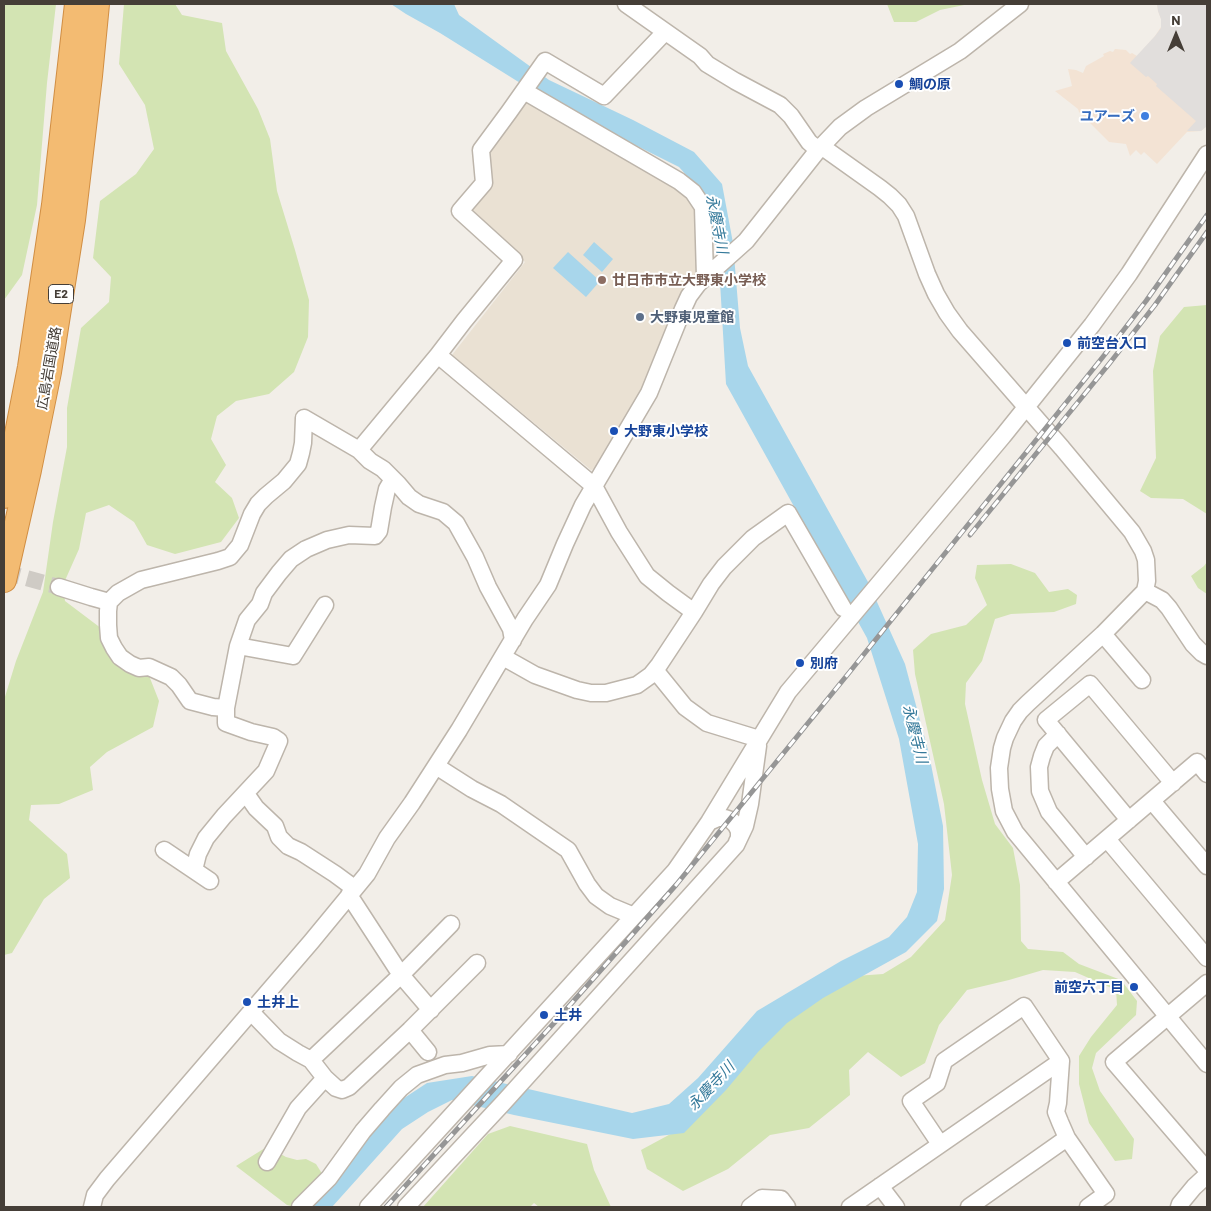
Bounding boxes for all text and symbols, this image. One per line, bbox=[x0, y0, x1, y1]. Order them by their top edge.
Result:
north arrow bbox=[1151, 10, 1201, 60]
text: N bbox=[1171, 11, 1181, 28]
place label: 鯛の原 bbox=[909, 76, 951, 92]
marker: 鯛の原 bbox=[893, 78, 905, 90]
place label: ユアーズ bbox=[1080, 108, 1135, 124]
marker: ユアーズ bbox=[1139, 110, 1151, 122]
water label: 永慶寺川 bbox=[702, 193, 732, 255]
place label: 廿日市市立大野東小学校 bbox=[612, 272, 766, 288]
marker: 廿日市市立大野東小学校 bbox=[596, 274, 608, 286]
road number: E2 bbox=[48, 284, 74, 304]
place label: 大野東児童館 bbox=[650, 309, 734, 325]
marker: 大野東児童館 bbox=[634, 311, 646, 323]
street label: 広島岩国道路 bbox=[33, 325, 65, 411]
place label: 前空台入口 bbox=[1077, 335, 1147, 351]
marker: 前空台入口 bbox=[1061, 337, 1073, 349]
place label: 大野東小学校 bbox=[624, 423, 708, 439]
marker: 大野東小学校 bbox=[608, 425, 620, 437]
place label: 別府 bbox=[810, 655, 838, 671]
marker: 別府 bbox=[794, 657, 806, 669]
water label: 永慶寺川 bbox=[899, 703, 931, 765]
place label: 前空六丁目 bbox=[1054, 979, 1124, 995]
marker: 前空六丁目 bbox=[1128, 981, 1140, 993]
place label: 土井上 bbox=[257, 994, 299, 1010]
marker: 土井上 bbox=[241, 996, 253, 1008]
place label: 土井 bbox=[554, 1007, 582, 1023]
marker: 土井 bbox=[538, 1009, 550, 1021]
water label: 永慶寺川 bbox=[684, 1058, 738, 1114]

